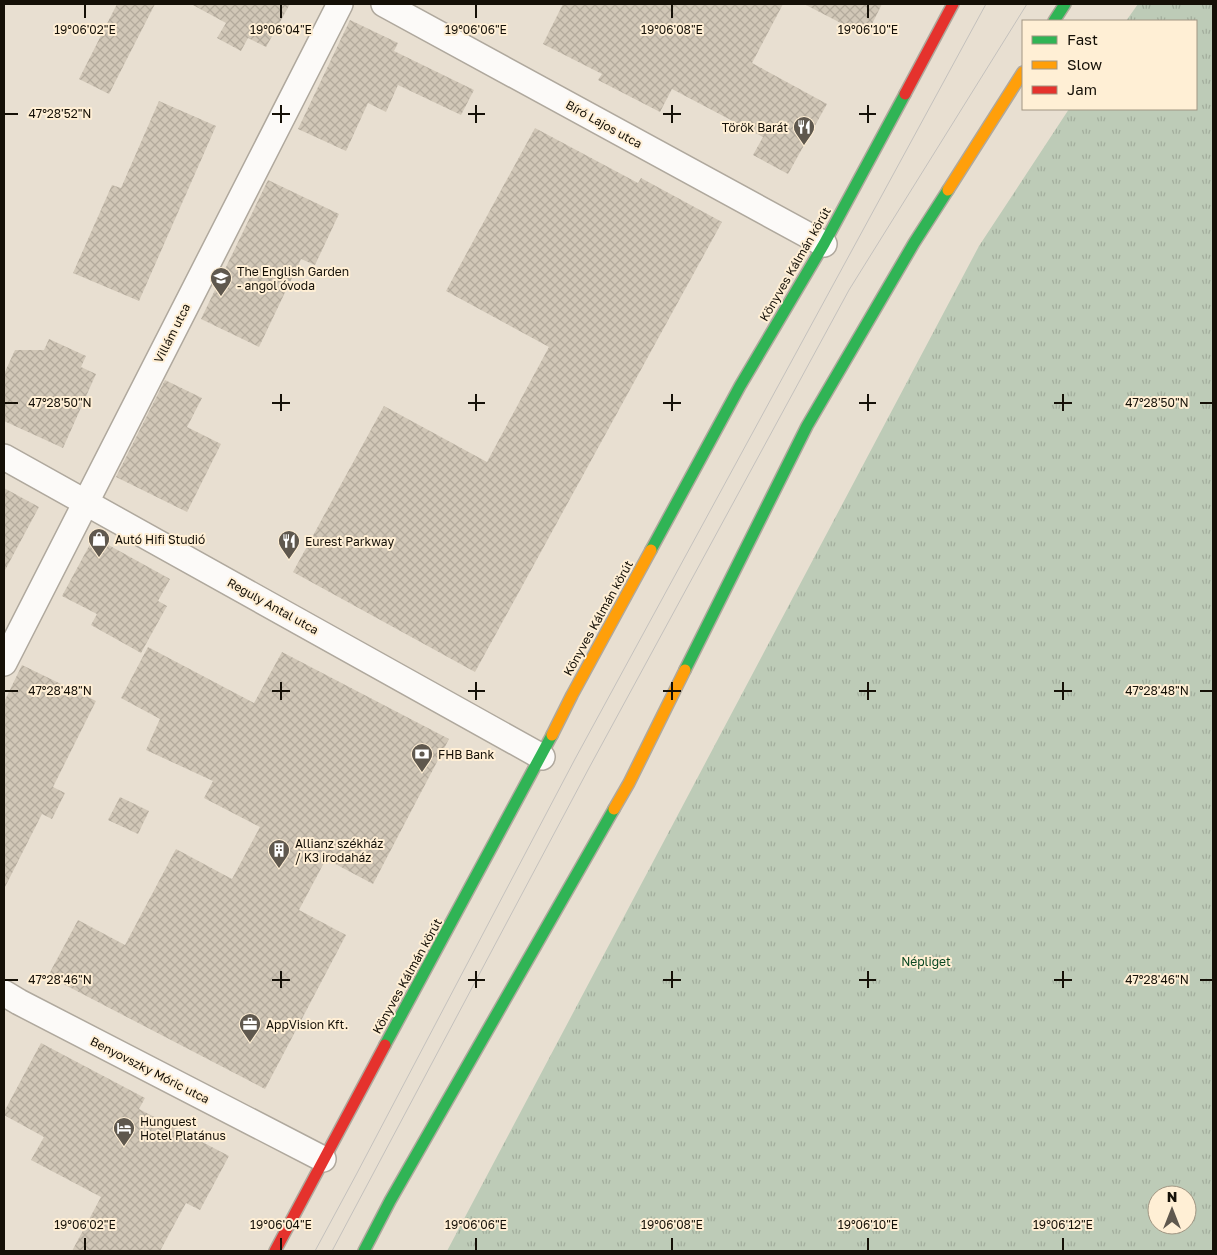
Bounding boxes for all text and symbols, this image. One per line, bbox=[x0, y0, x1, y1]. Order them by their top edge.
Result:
legend bbox=[1022, 20, 1197, 110]
text: 19°06'02"E bbox=[54, 22, 116, 37]
text: 19°06'04"E bbox=[250, 22, 312, 37]
text: 19°06'06"E bbox=[445, 22, 507, 37]
text: 19°06'08"E bbox=[641, 22, 703, 37]
text: 19°06'10"E bbox=[838, 22, 898, 37]
text: Fast bbox=[1067, 30, 1098, 48]
text: Slow bbox=[1067, 55, 1102, 73]
text: Jam bbox=[1067, 80, 1097, 98]
street label: Bíró Lajos utca bbox=[563, 97, 645, 151]
text: 47°28'52"N bbox=[28, 106, 92, 121]
restaurant icon: Török Barát bbox=[792, 115, 816, 146]
place label: Török Barát bbox=[722, 120, 788, 135]
street label: Könyves Kálmán körút bbox=[756, 204, 834, 324]
place label: The English Garden - angol óvoda bbox=[237, 264, 349, 293]
school or university icon: The English Garden - angol óvoda bbox=[209, 266, 233, 297]
street label: Villám utca bbox=[151, 301, 193, 365]
text: 47°28'50"N bbox=[28, 395, 92, 410]
text: 47°28'50"N bbox=[1125, 395, 1189, 410]
shop icon: Autó Hifi Studió bbox=[87, 527, 111, 558]
restaurant icon: Eurest Parkway bbox=[277, 529, 301, 560]
place label: Autó Hifi Studió bbox=[115, 532, 205, 547]
place label: Eurest Parkway bbox=[305, 534, 394, 549]
street label: Könyves Kálmán körút bbox=[560, 558, 636, 678]
street label: Reguly Antal utca bbox=[225, 575, 321, 637]
text: 47°28'48"N bbox=[28, 683, 92, 698]
text: 47°28'48"N bbox=[1125, 683, 1189, 698]
bank icon: FHB Bank bbox=[410, 742, 434, 773]
place label: FHB Bank bbox=[438, 747, 495, 762]
place label: Allianz székház / K3 irodaház bbox=[295, 836, 383, 865]
building icon: Allianz székház / K3 irodaház bbox=[267, 838, 291, 869]
street label: Könyves Kálmán körút bbox=[369, 916, 445, 1036]
park label: Népliget bbox=[901, 954, 951, 969]
text: 47°28'46"N bbox=[28, 972, 92, 987]
text: 47°28'46"N bbox=[1125, 972, 1189, 987]
office icon: AppVision Kft. bbox=[238, 1012, 262, 1043]
place label: AppVision Kft. bbox=[266, 1017, 348, 1032]
street label: Benyovszky Móric utca bbox=[88, 1033, 212, 1107]
place label: Hunguest Hotel Platánus bbox=[140, 1114, 226, 1143]
hotel icon: Hunguest Hotel Platánus bbox=[112, 1116, 136, 1147]
north arrow bbox=[1147, 1185, 1197, 1235]
text: N bbox=[1167, 1188, 1177, 1205]
text: 19°06'02"E bbox=[54, 1217, 116, 1232]
text: 19°06'04"E bbox=[250, 1217, 312, 1232]
text: 19°06'06"E bbox=[445, 1217, 507, 1232]
text: 19°06'08"E bbox=[641, 1217, 703, 1232]
text: 19°06'10"E bbox=[838, 1217, 898, 1232]
text: 19°06'12"E bbox=[1033, 1217, 1093, 1232]

